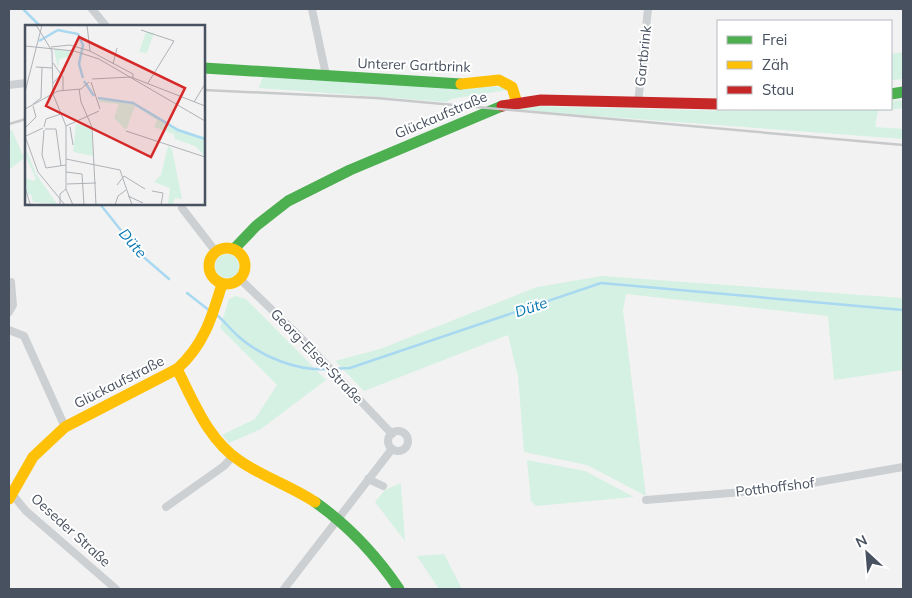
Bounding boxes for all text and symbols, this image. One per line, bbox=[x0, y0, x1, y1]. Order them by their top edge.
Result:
legend bbox=[717, 20, 892, 110]
street label: Gartbrink bbox=[631, 24, 655, 87]
inset map bbox=[25, 25, 205, 205]
text: Frei bbox=[762, 30, 787, 49]
street label: Unterer Gartbrink bbox=[357, 54, 472, 76]
text: Zäh bbox=[762, 55, 789, 74]
text: Stau bbox=[762, 80, 794, 99]
street label: Glückaufstraße bbox=[392, 87, 490, 143]
water label: Düte bbox=[115, 224, 151, 262]
water label: Düte bbox=[512, 293, 550, 321]
street label: Georg-Elser-Straße bbox=[267, 305, 367, 407]
street label: Glückaufstraße bbox=[71, 352, 167, 412]
street label: Potthoffshof bbox=[734, 473, 816, 501]
street label: Oeseder Straße bbox=[27, 489, 115, 571]
north arrow bbox=[842, 528, 892, 578]
text: N bbox=[853, 531, 870, 552]

